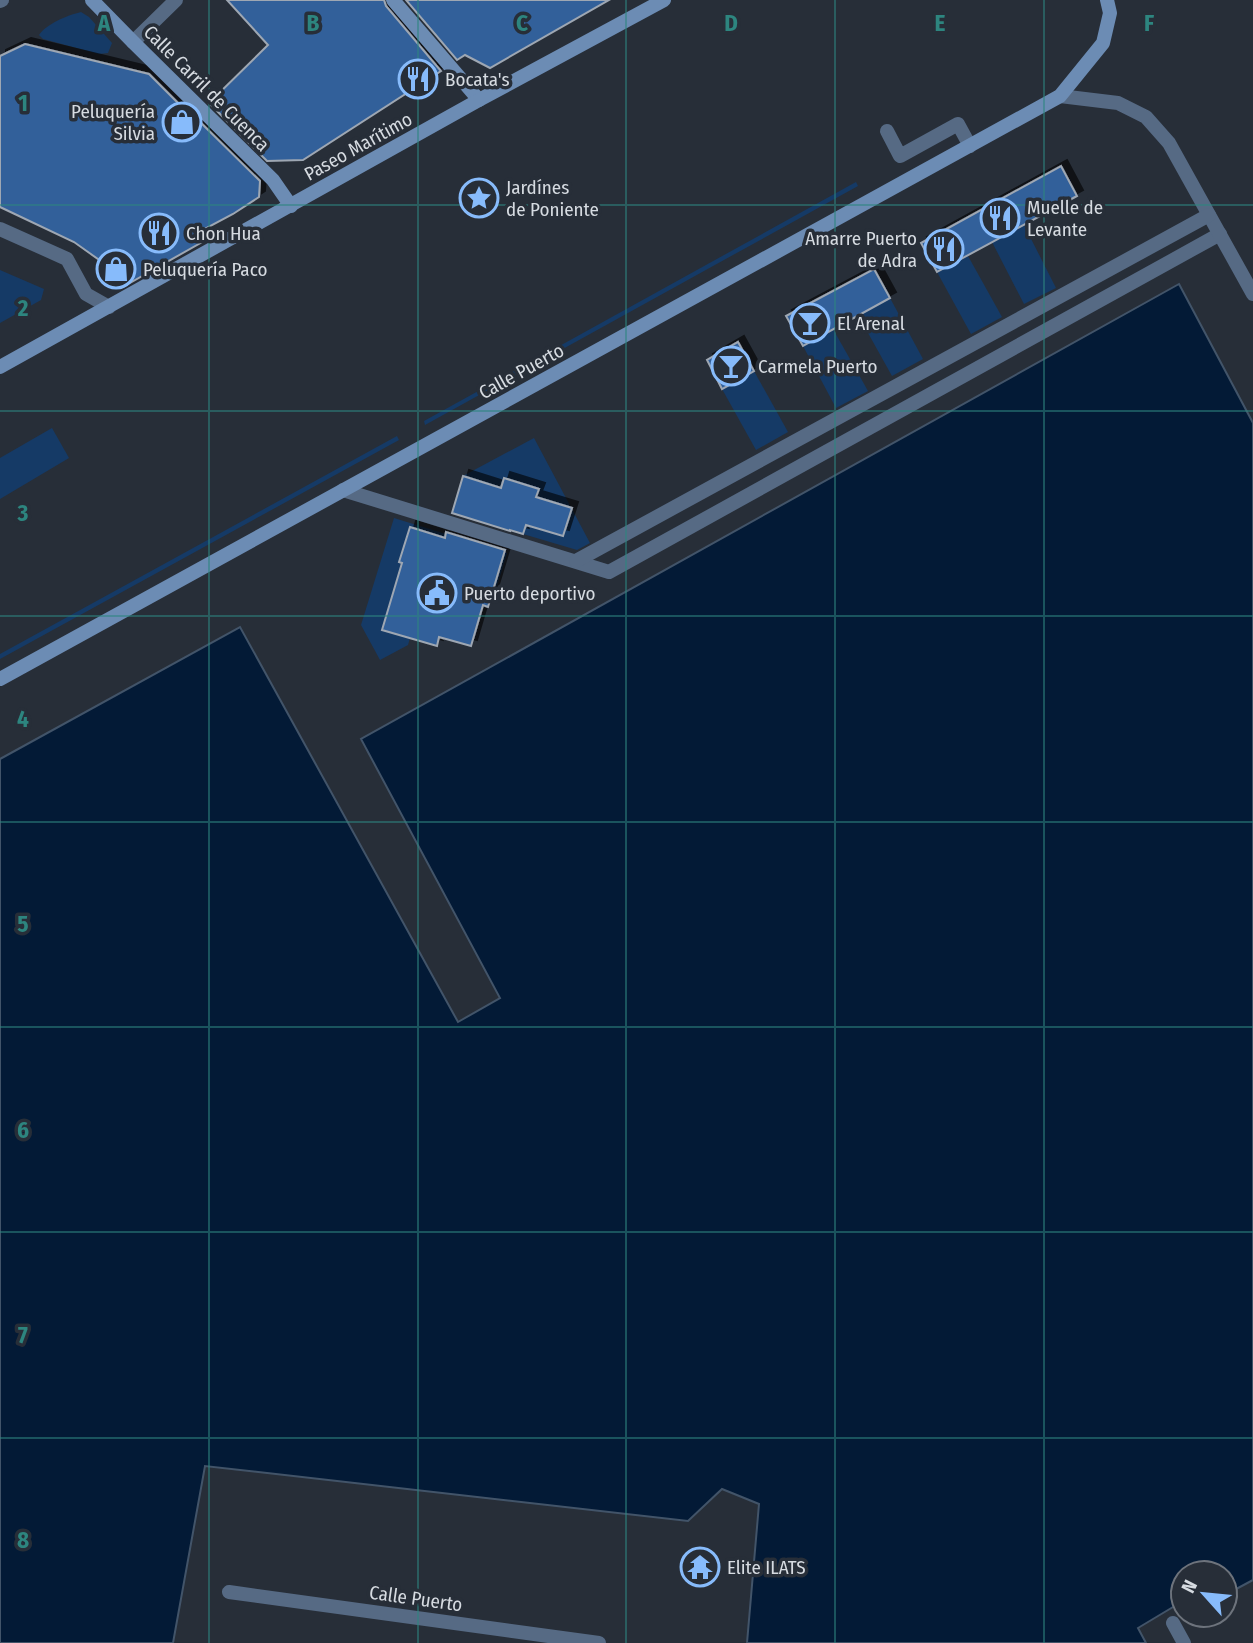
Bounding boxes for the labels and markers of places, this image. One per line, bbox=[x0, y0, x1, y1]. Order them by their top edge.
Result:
restaurant icon: Bocata's bbox=[397, 58, 439, 100]
place label: Bocata's bbox=[445, 68, 510, 91]
place label: Peluquería Silvia bbox=[71, 100, 155, 145]
shop icon: Peluquería Silvia bbox=[161, 101, 203, 143]
place label: Jardínes de Poniente bbox=[506, 176, 599, 221]
place icon: Jardínes de Poniente bbox=[458, 177, 500, 219]
place label: Muelle de Levante bbox=[1027, 196, 1103, 241]
restaurant icon: Muelle de Levante bbox=[979, 197, 1021, 239]
restaurant icon: Chon Hua bbox=[138, 212, 180, 254]
place label: Chon Hua bbox=[186, 222, 261, 245]
place label: Amarre Puerto de Adra bbox=[805, 227, 917, 272]
restaurant icon: Amarre Puerto de Adra bbox=[923, 228, 965, 270]
shop icon: Peluquería Paco bbox=[95, 248, 137, 290]
place label: Peluquería Paco bbox=[143, 258, 267, 281]
bar icon: El Arenal bbox=[789, 302, 831, 344]
place label: El Arenal bbox=[837, 312, 905, 335]
bar icon: Carmela Puerto bbox=[710, 345, 752, 387]
place label: Carmela Puerto bbox=[758, 355, 877, 378]
public building icon: Puerto deportivo bbox=[416, 572, 458, 614]
place label: Puerto deportivo bbox=[464, 582, 596, 605]
temple icon: Elite ILATS bbox=[679, 1546, 721, 1588]
place label: Elite ILATS bbox=[727, 1556, 806, 1579]

